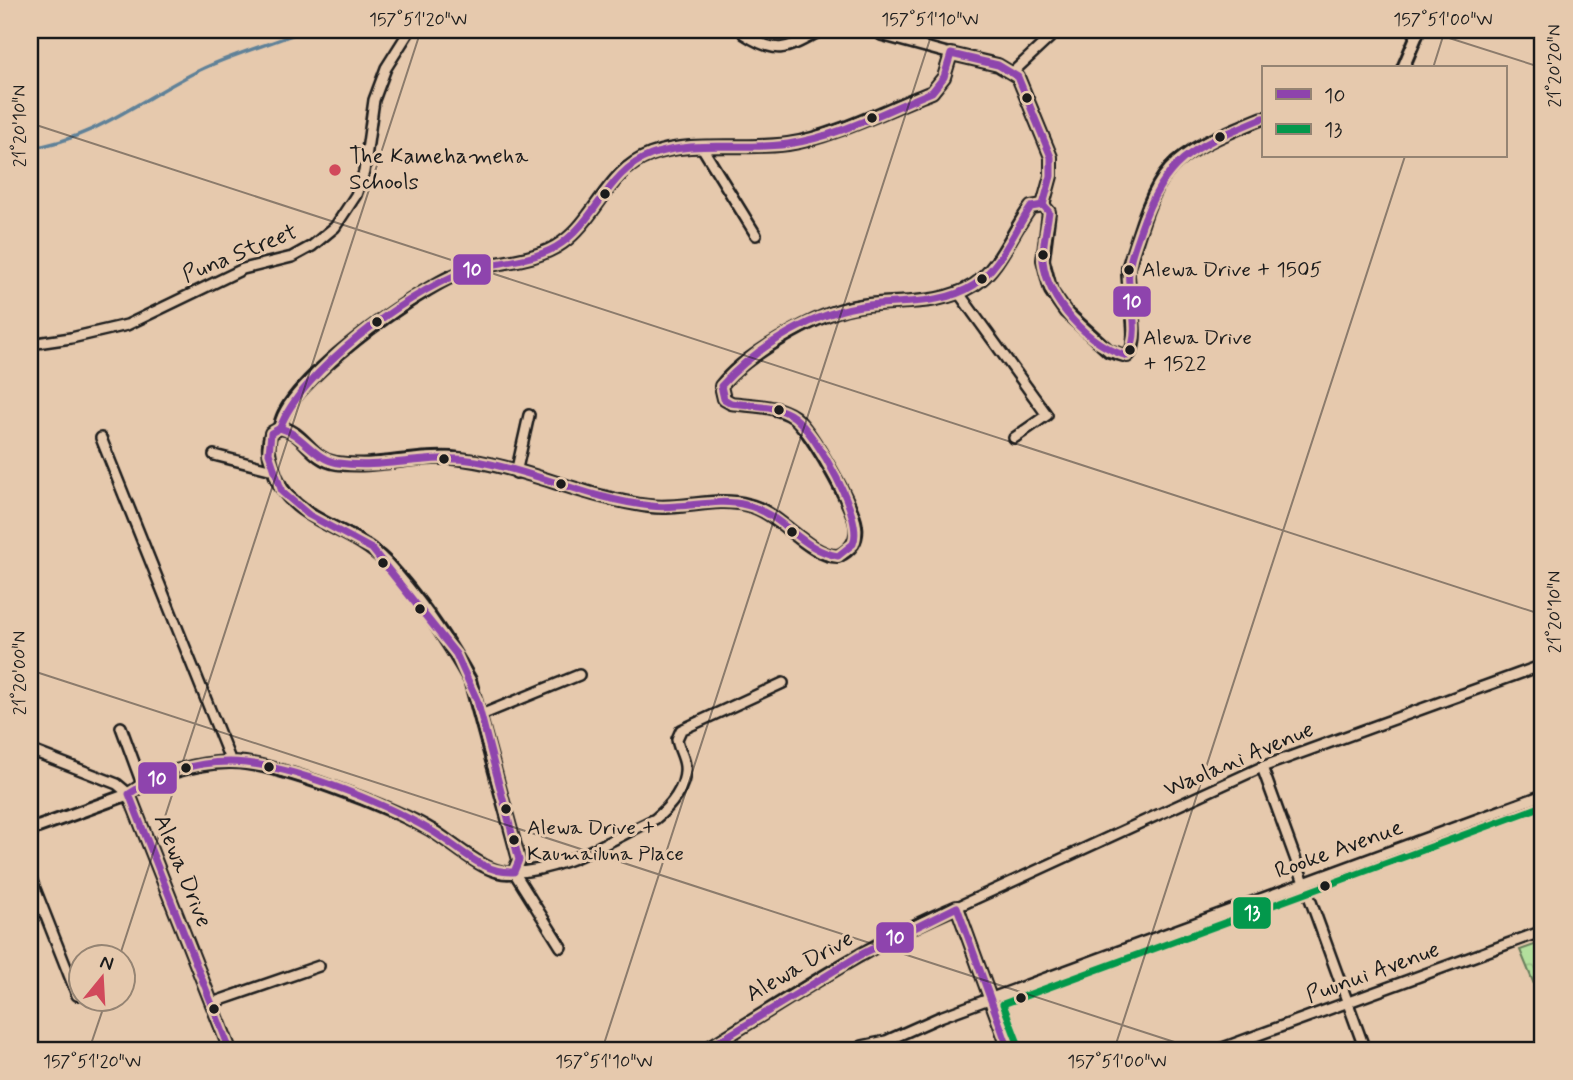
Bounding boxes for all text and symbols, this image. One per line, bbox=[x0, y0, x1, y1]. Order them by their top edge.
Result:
text: 157°51'20"W bbox=[369, 8, 467, 32]
text: 157°51'10"W bbox=[881, 8, 979, 32]
text: 157°51'00"W bbox=[1393, 8, 1493, 32]
text: 21°20'20"N bbox=[1543, 24, 1567, 108]
legend bbox=[1262, 66, 1506, 158]
text: 10 bbox=[1324, 82, 1345, 110]
text: 21°20'10"N bbox=[8, 85, 32, 167]
unlabelled marker bbox=[1020, 91, 1034, 105]
unlabelled marker bbox=[865, 111, 879, 125]
text: 13 bbox=[1324, 116, 1342, 144]
unlabelled marker bbox=[1213, 130, 1227, 144]
place label: The Kamehameha Schools bbox=[349, 142, 528, 198]
marker: The Kamehameha Schools bbox=[327, 162, 343, 178]
unlabelled marker bbox=[598, 187, 612, 201]
street label: Puna Street bbox=[178, 217, 302, 291]
unlabelled marker bbox=[1036, 248, 1050, 262]
line badge: 10 bbox=[452, 253, 492, 286]
place label: Alewa Drive + 1505 bbox=[1142, 256, 1322, 284]
text: 10 bbox=[462, 258, 482, 283]
marker: Alewa Drive + 1505 bbox=[1122, 263, 1136, 277]
unlabelled marker bbox=[975, 272, 989, 286]
line badge: 10 bbox=[1112, 285, 1152, 318]
text: 10 bbox=[1122, 290, 1142, 315]
unlabelled marker bbox=[370, 315, 384, 329]
place label: Alewa Drive + 1522 bbox=[1143, 324, 1252, 378]
marker: Alewa Drive + 1522 bbox=[1123, 343, 1137, 357]
unlabelled marker bbox=[772, 403, 786, 417]
unlabelled marker bbox=[437, 452, 451, 466]
unlabelled marker bbox=[554, 477, 568, 491]
unlabelled marker bbox=[785, 525, 799, 539]
unlabelled marker bbox=[376, 556, 390, 570]
text: 21°20'10"N bbox=[1543, 571, 1567, 653]
unlabelled marker bbox=[413, 602, 427, 616]
text: 21°20'00"N bbox=[8, 631, 32, 715]
street label: Waolani Avenue bbox=[1159, 715, 1319, 805]
unlabelled marker bbox=[262, 760, 276, 774]
line badge: 10 bbox=[137, 761, 178, 795]
unlabelled marker bbox=[179, 761, 193, 775]
text: 10 bbox=[147, 767, 167, 792]
unlabelled marker bbox=[499, 802, 513, 816]
street label: Alewa Drive bbox=[146, 810, 218, 932]
street label: Rooke Avenue bbox=[1271, 813, 1407, 887]
place label: Alewa Drive + Kaumailuna Place bbox=[527, 814, 684, 868]
marker: Alewa Drive + Kaumailuna Place bbox=[507, 833, 521, 847]
unlabelled marker bbox=[1318, 879, 1332, 893]
line badge: 13 bbox=[1232, 896, 1272, 930]
text: 13 bbox=[1244, 901, 1260, 926]
line badge: 10 bbox=[875, 921, 915, 954]
street label: Alewa Drive bbox=[741, 924, 859, 1010]
text: 10 bbox=[885, 926, 905, 951]
street label: Puunui Avenue bbox=[1302, 935, 1444, 1011]
north arrow bbox=[66, 944, 136, 1014]
text: N bbox=[97, 949, 117, 977]
unlabelled marker bbox=[1014, 991, 1028, 1005]
unlabelled marker bbox=[207, 1002, 221, 1016]
text: 157°51'20"W bbox=[43, 1050, 141, 1074]
text: 157°51'10"W bbox=[555, 1050, 653, 1074]
text: 157°51'00"W bbox=[1067, 1050, 1167, 1074]

